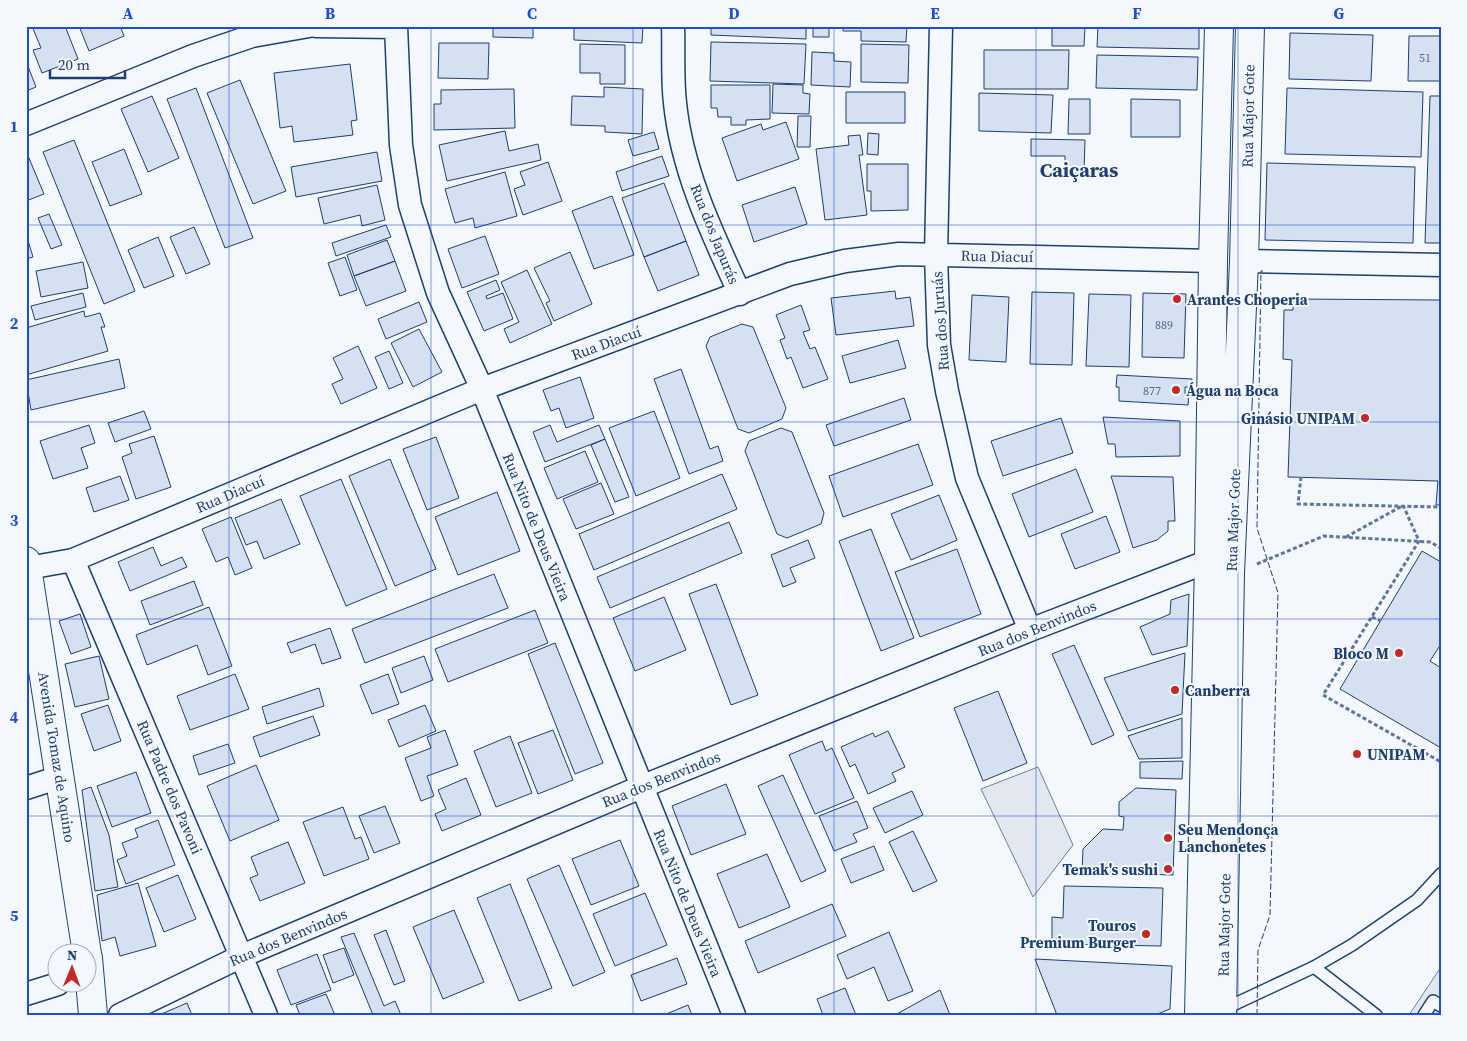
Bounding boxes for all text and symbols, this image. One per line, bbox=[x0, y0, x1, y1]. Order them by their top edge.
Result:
text: A bbox=[123, 2, 134, 24]
text: B bbox=[325, 2, 336, 24]
text: C bbox=[527, 2, 537, 24]
text: D bbox=[728, 2, 740, 24]
text: E bbox=[930, 2, 940, 24]
text: F bbox=[1132, 2, 1142, 24]
text: G bbox=[1334, 2, 1345, 24]
scale bar bbox=[50, 48, 125, 80]
house number: 51 bbox=[1419, 50, 1431, 66]
text: 20 m bbox=[58, 54, 90, 75]
street label: Rua Major Gote bbox=[1237, 64, 1259, 168]
text: 1 bbox=[10, 115, 18, 137]
district label: Caiçaras bbox=[1040, 156, 1118, 184]
street label: Rua dos Japurás bbox=[685, 181, 745, 287]
street label: Rua Diacuí bbox=[960, 245, 1034, 267]
street label: Rua dos Juruás bbox=[926, 271, 954, 371]
place label: Arantes Choperia bbox=[1187, 289, 1309, 310]
marker: Arantes Choperia bbox=[1171, 293, 1183, 305]
text: 2 bbox=[10, 312, 19, 334]
house number: 889 bbox=[1155, 317, 1173, 333]
street label: Rua Diacuí bbox=[568, 321, 644, 365]
place label: Água na Boca bbox=[1186, 380, 1280, 401]
house number: 877 bbox=[1143, 383, 1161, 399]
marker: Água na Boca bbox=[1170, 384, 1182, 396]
place label: Ginásio UNIPAM bbox=[1241, 408, 1355, 429]
marker: Ginásio UNIPAM bbox=[1359, 412, 1371, 424]
street label: Rua Nito de Deus Vieira bbox=[498, 450, 576, 604]
street label: Rua Major Gote bbox=[1221, 468, 1245, 572]
street label: Rua Diacuí bbox=[192, 470, 268, 518]
text: 3 bbox=[10, 509, 19, 531]
street label: Rua dos Benvindos bbox=[974, 595, 1100, 661]
place label: Bloco M bbox=[1333, 643, 1389, 664]
marker: Bloco M bbox=[1393, 647, 1405, 659]
street label: Avenida Tomaz de Aquino bbox=[33, 670, 81, 844]
place label: Canberra bbox=[1185, 680, 1251, 701]
marker: Canberra bbox=[1169, 684, 1181, 696]
text: 4 bbox=[10, 706, 19, 728]
street label: Rua Padre dos Pavoni bbox=[132, 717, 208, 857]
place label: UNIPAM bbox=[1367, 744, 1426, 765]
street label: Rua dos Benvindos bbox=[598, 746, 724, 812]
marker: UNIPAM bbox=[1351, 748, 1363, 760]
place label: Seu Mendonça Lanchonetes bbox=[1178, 819, 1280, 857]
street label: Rua Nito de Deus Vieira bbox=[649, 826, 727, 980]
marker: Seu Mendonça Lanchonetes bbox=[1162, 832, 1174, 844]
place label: Temak's sushi bbox=[1062, 859, 1158, 880]
marker: Temak's sushi bbox=[1162, 863, 1174, 875]
street label: Rua Major Gote bbox=[1213, 873, 1235, 977]
street label: Rua dos Benvindos bbox=[226, 903, 350, 971]
text: 5 bbox=[10, 904, 19, 926]
place label: Touros Premium Burger bbox=[1020, 915, 1136, 953]
marker: Touros Premium Burger bbox=[1140, 928, 1152, 940]
north arrow bbox=[48, 944, 98, 994]
text: N bbox=[67, 945, 78, 965]

